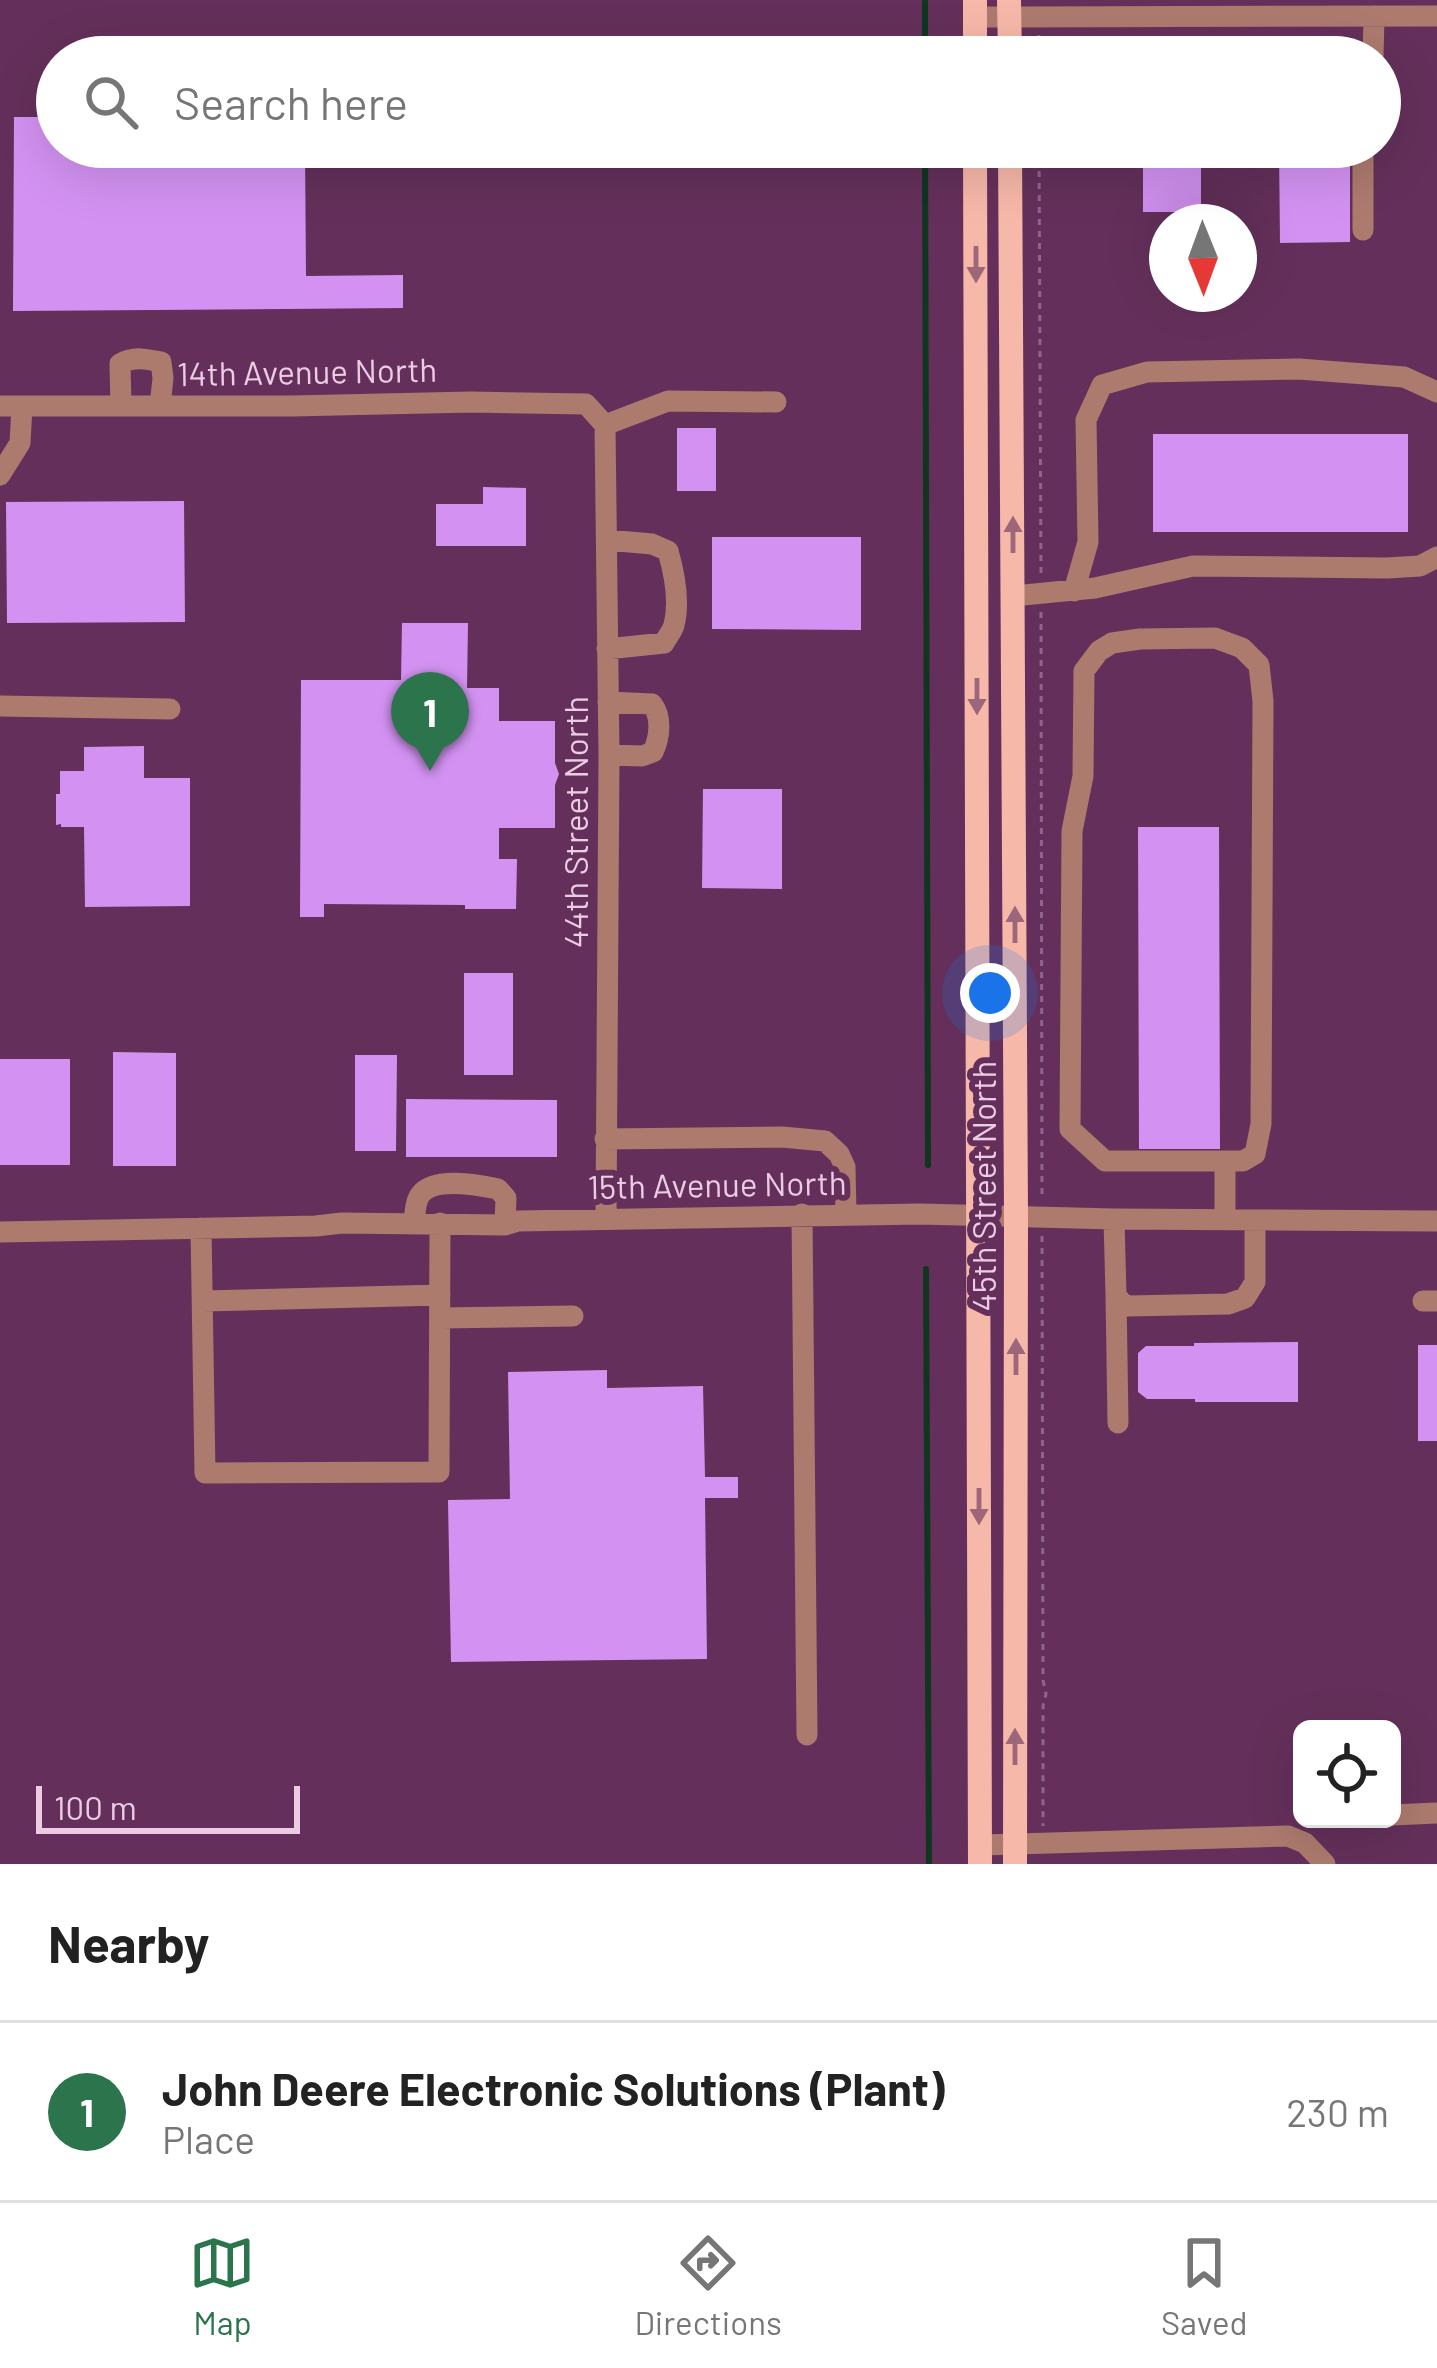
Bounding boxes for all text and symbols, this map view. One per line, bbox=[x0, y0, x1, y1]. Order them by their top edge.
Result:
search box bbox=[36, 36, 1401, 168]
icon: search bbox=[78, 69, 144, 135]
text: Search here bbox=[174, 75, 408, 129]
north arrow bbox=[1149, 204, 1257, 312]
one-way arrow bbox=[966, 246, 986, 284]
street label: 14th Avenue North bbox=[177, 349, 437, 393]
one-way arrow bbox=[1003, 515, 1023, 553]
pin: 1 bbox=[391, 672, 469, 771]
one-way arrow bbox=[967, 678, 987, 716]
street label: 44th Street North bbox=[555, 696, 595, 948]
one-way arrow bbox=[1005, 905, 1025, 943]
your location bbox=[960, 963, 1020, 1023]
street label: 45th Street North bbox=[963, 1061, 1003, 1311]
street label: 15th Avenue North bbox=[587, 1162, 847, 1206]
one-way arrow bbox=[1006, 1337, 1026, 1375]
one-way arrow bbox=[969, 1488, 989, 1526]
map controls bbox=[1293, 1720, 1401, 1828]
button: locate bbox=[1293, 1720, 1401, 1828]
one-way arrow bbox=[1005, 1727, 1025, 1765]
scale bar bbox=[36, 1780, 300, 1833]
text: 100 m bbox=[54, 1787, 137, 1827]
text: Nearby bbox=[48, 1912, 209, 1973]
text: John Deere Electronic Solutions (Plant) bbox=[162, 2061, 945, 2115]
text: 1 bbox=[80, 2088, 94, 2135]
text: 230 m bbox=[1286, 2088, 1389, 2135]
text: Place bbox=[162, 2115, 255, 2162]
tab: Map bbox=[189, 2230, 255, 2342]
tab: Directions bbox=[634, 2230, 782, 2342]
tab: Saved bbox=[1161, 2230, 1248, 2342]

